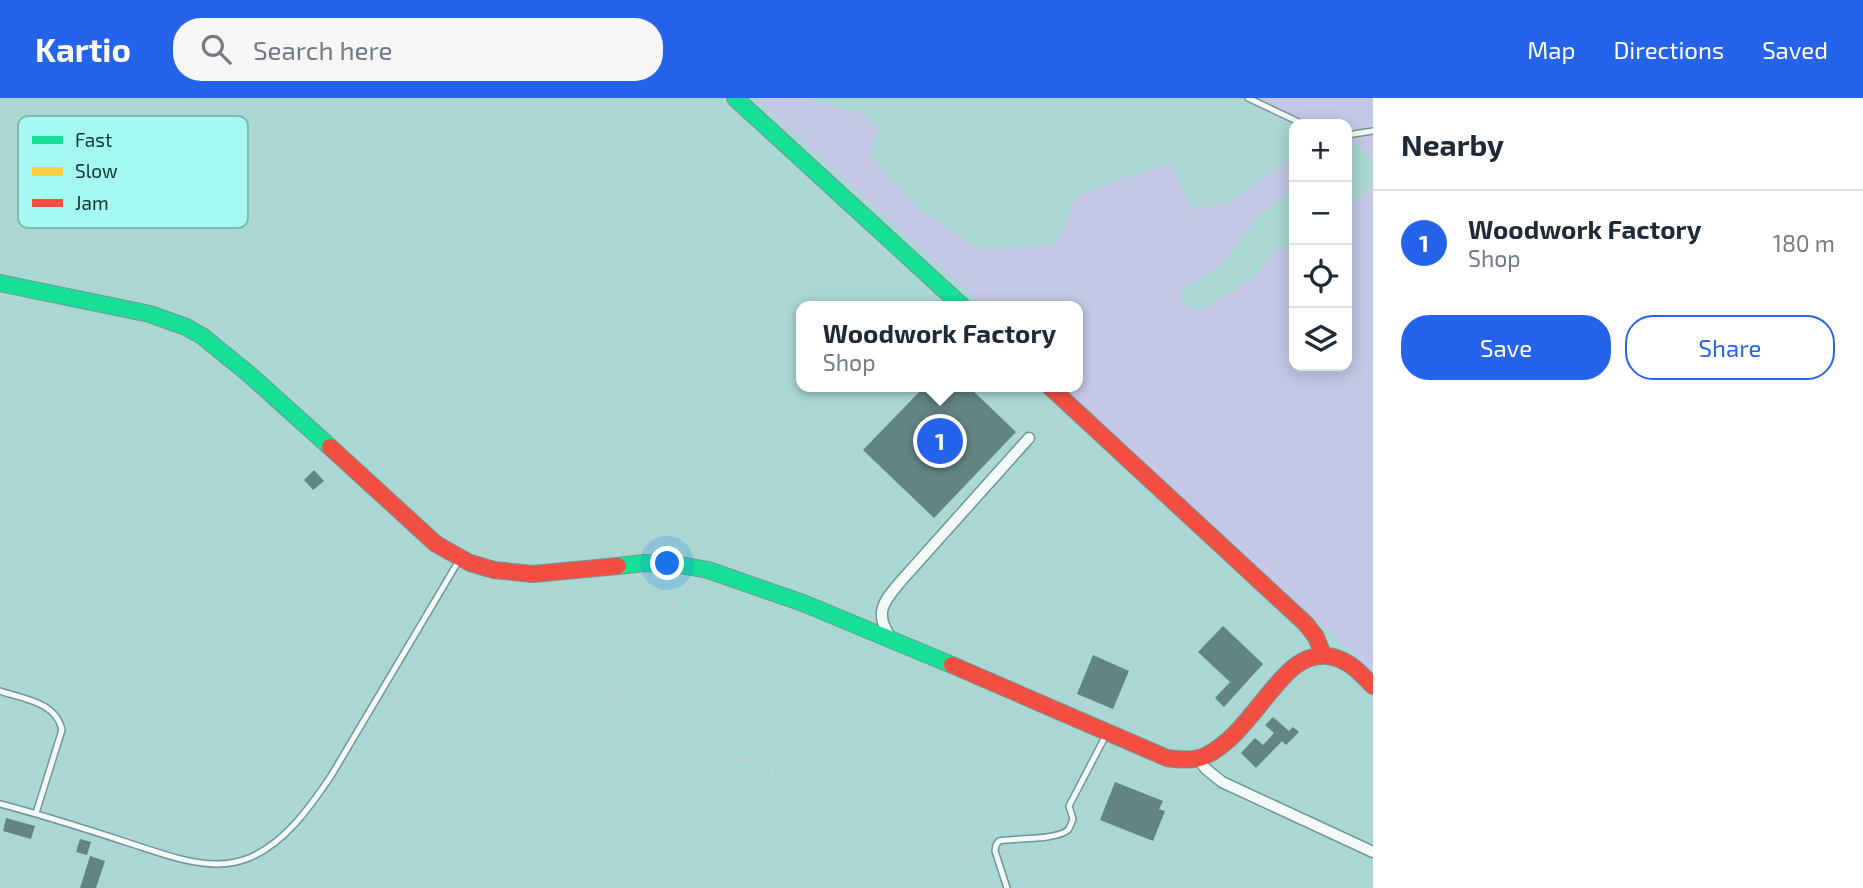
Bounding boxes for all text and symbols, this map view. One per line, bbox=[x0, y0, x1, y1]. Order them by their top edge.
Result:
search box bbox=[173, 18, 663, 81]
text: Kartio bbox=[35, 29, 131, 69]
icon: search bbox=[197, 30, 235, 68]
text: Search here bbox=[253, 34, 393, 65]
text: Map bbox=[1527, 35, 1575, 64]
text: Directions bbox=[1613, 35, 1724, 64]
text: Saved bbox=[1762, 35, 1828, 64]
legend bbox=[18, 116, 248, 228]
map controls bbox=[1289, 119, 1352, 371]
button: + bbox=[1289, 119, 1352, 182]
text: Nearby bbox=[1401, 126, 1504, 162]
text: Fast bbox=[75, 128, 112, 151]
text: Slow bbox=[75, 159, 118, 182]
button: − bbox=[1289, 182, 1352, 245]
text: Jam bbox=[75, 191, 109, 214]
text: Woodwork Factory bbox=[1468, 213, 1701, 244]
text: 1 bbox=[1419, 229, 1429, 257]
text: 180 m bbox=[1773, 229, 1835, 257]
text: Shop bbox=[1468, 244, 1521, 272]
button: locate bbox=[1289, 245, 1352, 308]
popup bbox=[796, 301, 1083, 392]
button: layers bbox=[1289, 308, 1352, 371]
button: Save bbox=[1401, 315, 1611, 380]
button: Share bbox=[1625, 315, 1835, 380]
text: Woodwork Factory bbox=[823, 317, 1056, 348]
text: Shop bbox=[823, 348, 875, 376]
pin: 1 bbox=[917, 415, 963, 467]
your location bbox=[650, 546, 684, 580]

